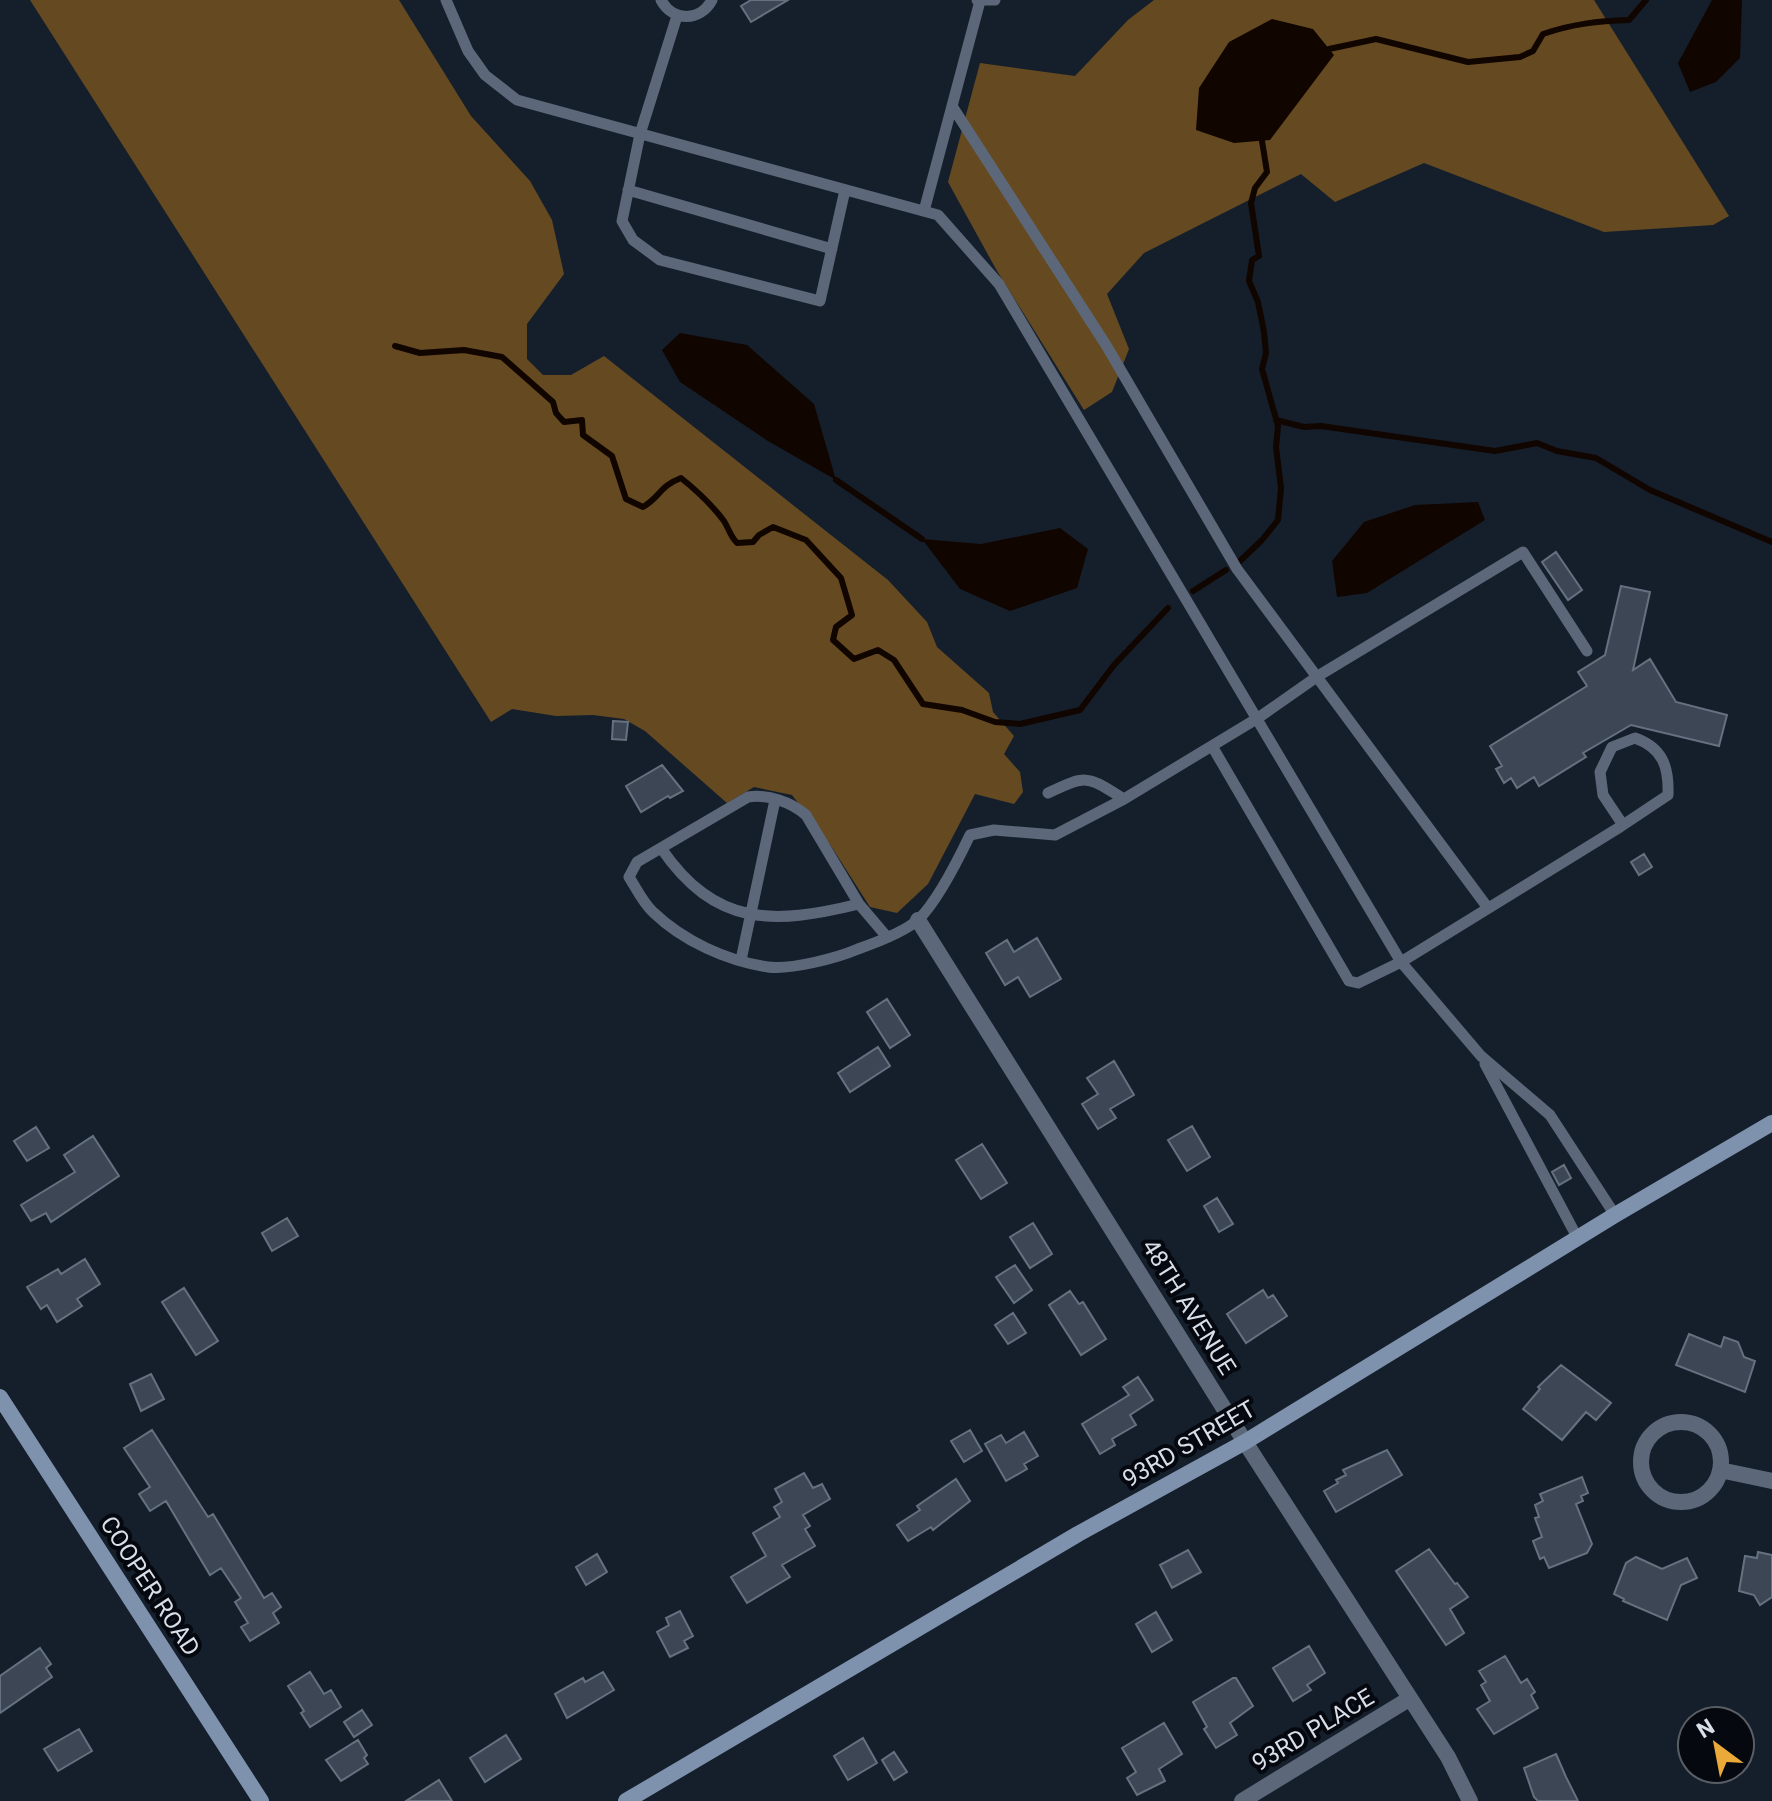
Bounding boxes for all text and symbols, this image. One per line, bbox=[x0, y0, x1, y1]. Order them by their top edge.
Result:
street label: 48TH AVENUE bbox=[1136, 1234, 1242, 1380]
street label: 93RD STREET bbox=[1118, 1395, 1260, 1493]
street label: COOPER ROAD bbox=[95, 1511, 205, 1661]
street label: 93RD PLACE bbox=[1247, 1683, 1379, 1777]
north arrow bbox=[1676, 1705, 1756, 1785]
text: N bbox=[1692, 1714, 1719, 1743]

